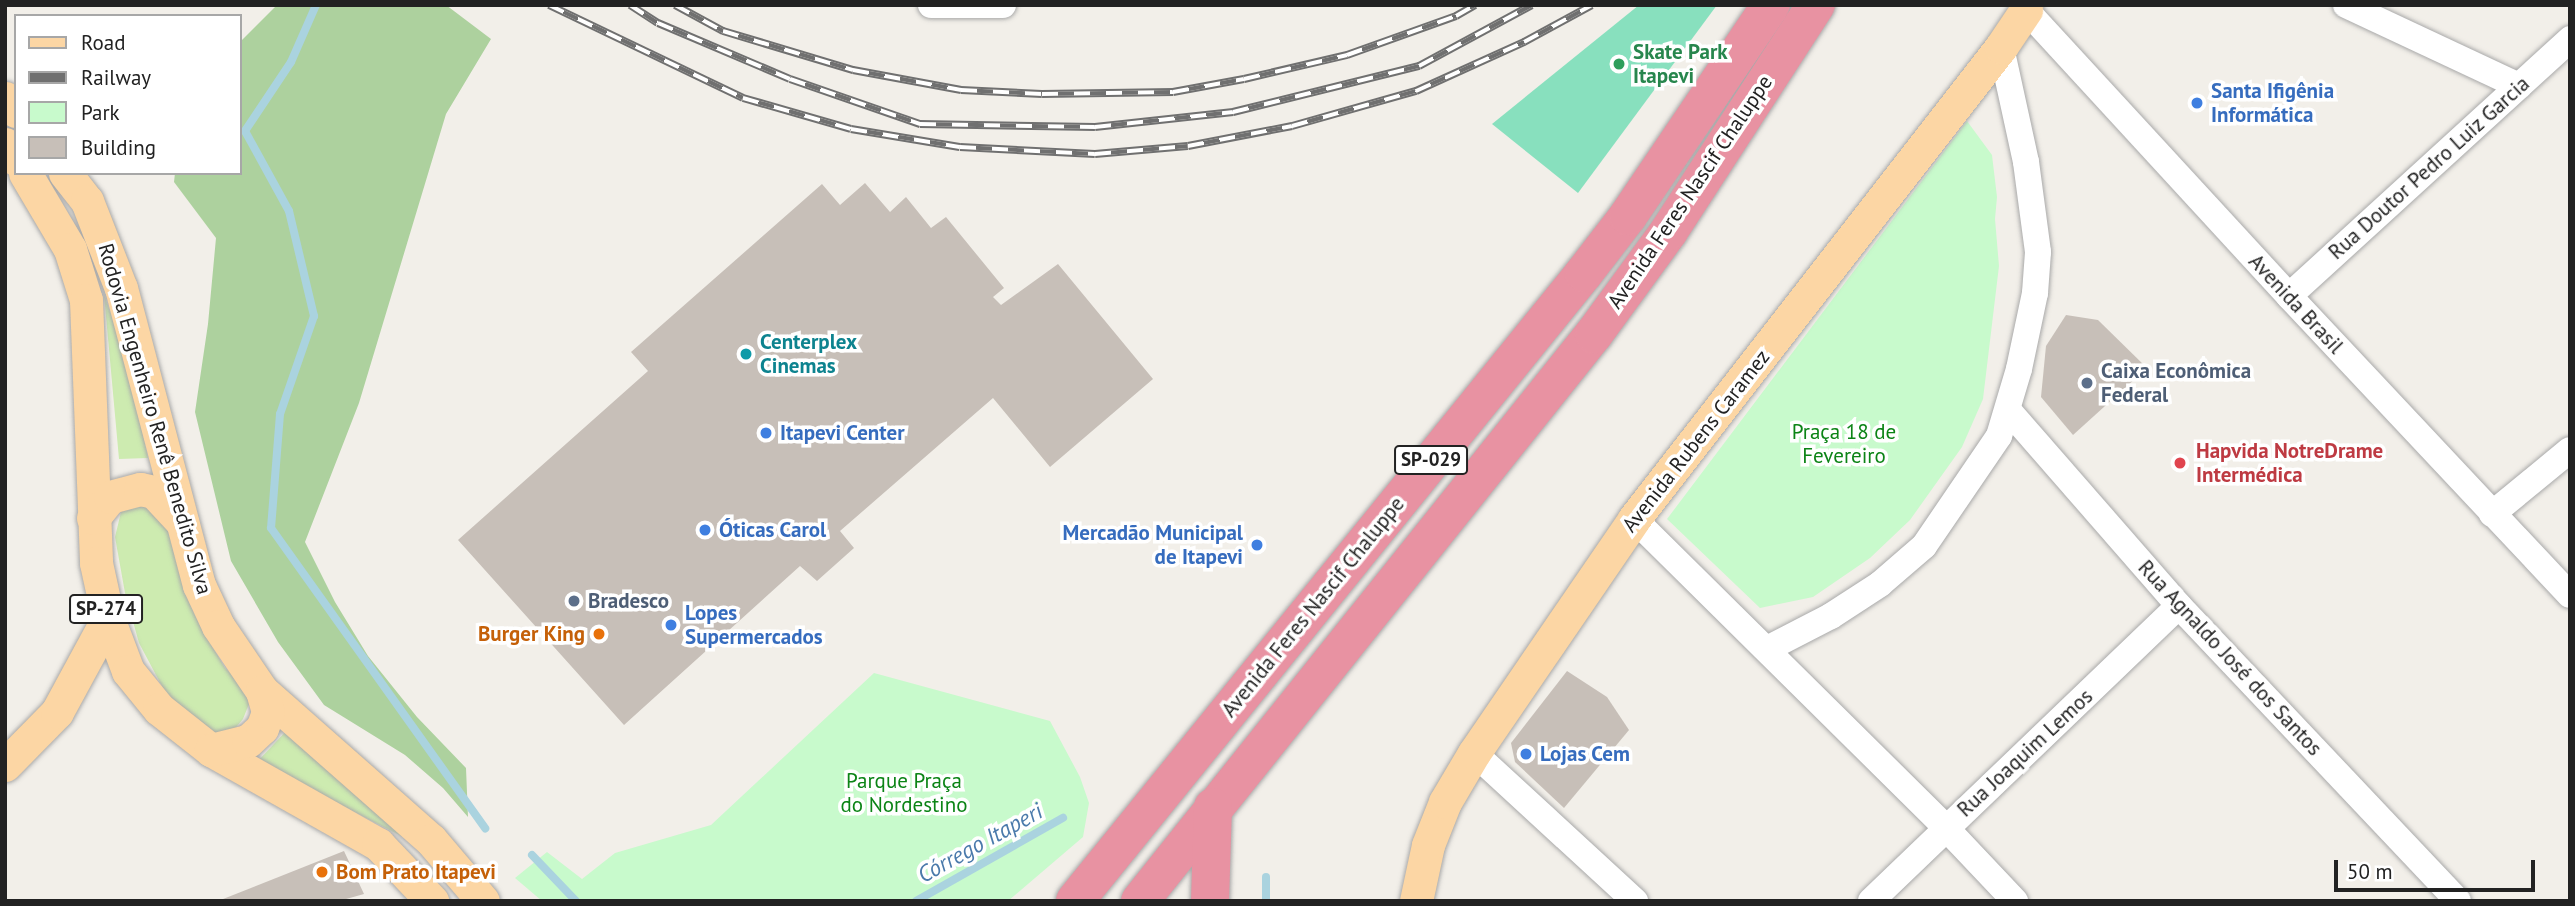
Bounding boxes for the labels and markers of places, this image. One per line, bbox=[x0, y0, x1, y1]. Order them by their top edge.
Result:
place label: Skate Park Itapevi bbox=[1633, 39, 1728, 89]
marker: Skate Park Itapevi bbox=[1611, 56, 1627, 72]
place label: Santa Ifigênia Informática bbox=[2211, 78, 2334, 128]
marker: Santa Ifigênia Informática bbox=[2189, 95, 2205, 111]
place label: Centerplex Cinemas bbox=[760, 329, 857, 379]
marker: Centerplex Cinemas bbox=[738, 346, 754, 362]
place label: Caixa Econômica Federal bbox=[2101, 358, 2251, 408]
marker: Caixa Econômica Federal bbox=[2079, 375, 2095, 391]
place label: Itapevi Center bbox=[780, 420, 905, 446]
marker: Itapevi Center bbox=[758, 425, 774, 441]
place label: Hapvida NotreDrame Intermédica bbox=[2196, 438, 2383, 488]
marker: Hapvida NotreDrame Intermédica bbox=[2170, 453, 2190, 473]
place label: Óticas Carol bbox=[719, 517, 826, 543]
place label: Mercadão Municipal de Itapevi bbox=[1062, 520, 1243, 570]
marker: Óticas Carol bbox=[697, 522, 713, 538]
marker: Mercadão Municipal de Itapevi bbox=[1249, 537, 1265, 553]
place label: Bradesco bbox=[588, 588, 669, 614]
marker: Bradesco bbox=[566, 593, 582, 609]
place label: Lopes Supermercados bbox=[685, 600, 823, 650]
marker: Lopes Supermercados bbox=[663, 617, 679, 633]
place label: Burger King bbox=[478, 621, 585, 647]
marker: Burger King bbox=[591, 626, 607, 642]
place label: Lojas Cem bbox=[1540, 741, 1630, 767]
marker: Lojas Cem bbox=[1518, 746, 1534, 762]
place label: Bom Prato Itapevi bbox=[336, 859, 496, 885]
marker: Bom Prato Itapevi bbox=[314, 864, 330, 880]

